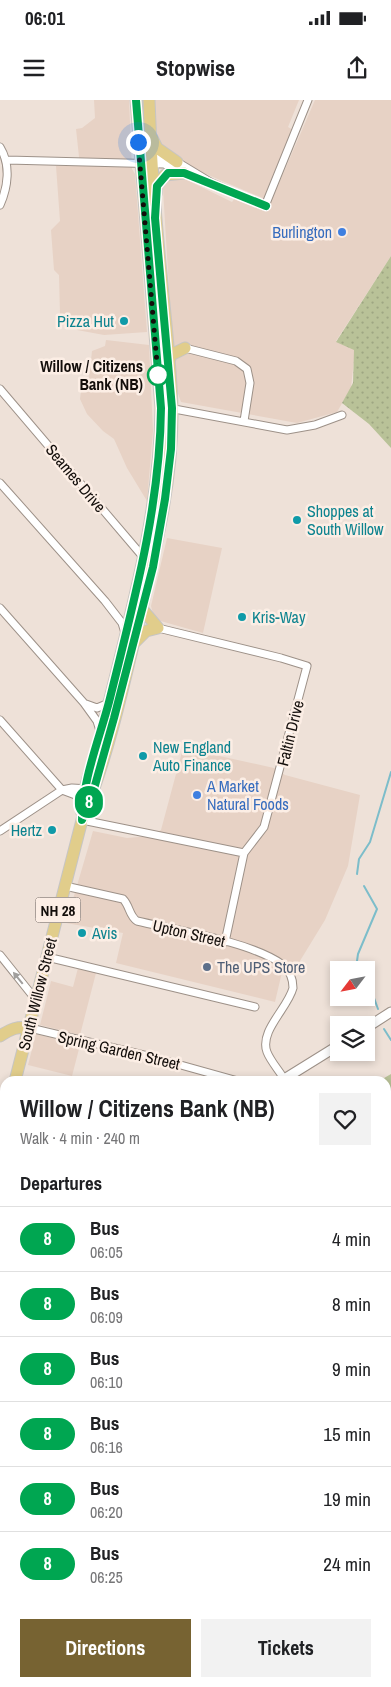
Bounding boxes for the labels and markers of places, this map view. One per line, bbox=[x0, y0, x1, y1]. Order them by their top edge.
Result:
place label: Burlington bbox=[272, 221, 332, 243]
marker: Burlington bbox=[336, 226, 348, 238]
place label: Pizza Hut bbox=[57, 310, 114, 332]
marker: Pizza Hut bbox=[118, 315, 130, 327]
place label: Willow / Citizens Bank (NB) bbox=[40, 355, 143, 395]
marker: Willow / Citizens Bank (NB) bbox=[147, 364, 169, 386]
place label: Shoppes at South Willow bbox=[307, 500, 384, 540]
marker: Shoppes at South Willow bbox=[291, 514, 303, 526]
place label: Kris-Way bbox=[252, 606, 306, 628]
marker: Kris-Way bbox=[236, 611, 248, 623]
place label: New England Auto Finance bbox=[152, 736, 231, 776]
marker: New England Auto Finance bbox=[137, 750, 149, 762]
place label: A Market Natural Foods bbox=[206, 775, 289, 815]
marker: A Market Natural Foods bbox=[191, 789, 203, 801]
place label: Hertz bbox=[11, 819, 42, 841]
marker: Hertz bbox=[46, 824, 58, 836]
place label: Avis bbox=[91, 922, 117, 944]
marker: Avis bbox=[76, 927, 88, 939]
place label: The UPS Store bbox=[217, 956, 305, 978]
marker: The UPS Store bbox=[201, 961, 213, 973]

